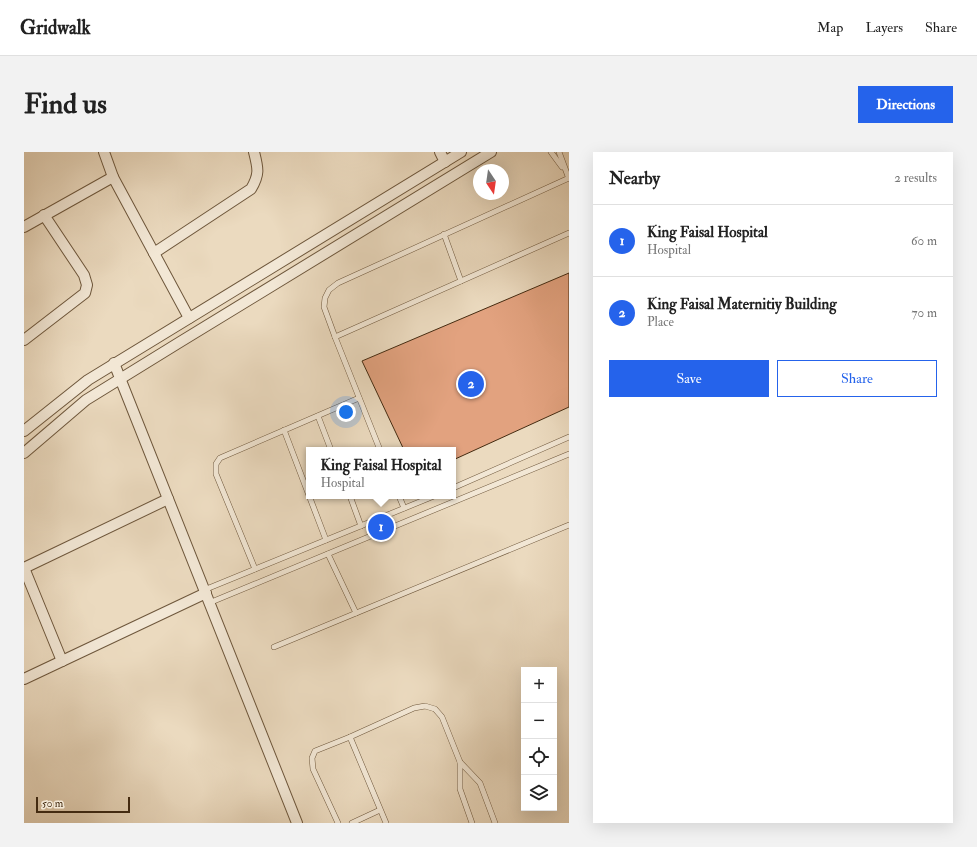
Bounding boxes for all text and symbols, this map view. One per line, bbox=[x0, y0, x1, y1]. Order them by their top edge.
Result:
text: Gridwalk bbox=[20, 16, 91, 40]
text: Map bbox=[817, 19, 843, 36]
text: Layers bbox=[865, 19, 903, 36]
text: Share bbox=[925, 19, 957, 36]
button: Directions bbox=[858, 86, 953, 123]
text: Find us bbox=[24, 87, 107, 122]
north arrow bbox=[473, 164, 509, 200]
text: Nearby bbox=[609, 168, 660, 189]
text: 2 results bbox=[894, 170, 937, 186]
text: King Faisal Hospital bbox=[647, 223, 768, 242]
text: 1 bbox=[620, 233, 624, 249]
text: 60 m bbox=[911, 233, 937, 249]
text: Hospital bbox=[647, 242, 691, 258]
text: King Faisal Maternitiy Building bbox=[647, 295, 837, 314]
text: 2 bbox=[619, 305, 625, 321]
text: 70 m bbox=[912, 305, 937, 321]
text: Place bbox=[647, 314, 674, 330]
button: Save bbox=[609, 360, 769, 397]
button: Share bbox=[777, 360, 937, 397]
pin: 2 bbox=[458, 369, 484, 399]
your location bbox=[336, 402, 356, 422]
popup bbox=[306, 447, 456, 499]
text: King Faisal Hospital bbox=[321, 456, 441, 475]
text: Hospital bbox=[321, 475, 365, 491]
pin: 1 bbox=[368, 512, 394, 542]
map controls bbox=[521, 667, 557, 811]
button: + bbox=[521, 667, 557, 703]
button: − bbox=[521, 703, 557, 739]
button: locate bbox=[521, 739, 557, 775]
button: layers bbox=[521, 775, 557, 811]
scale bar bbox=[36, 795, 130, 814]
text: 50 m bbox=[42, 797, 63, 810]

